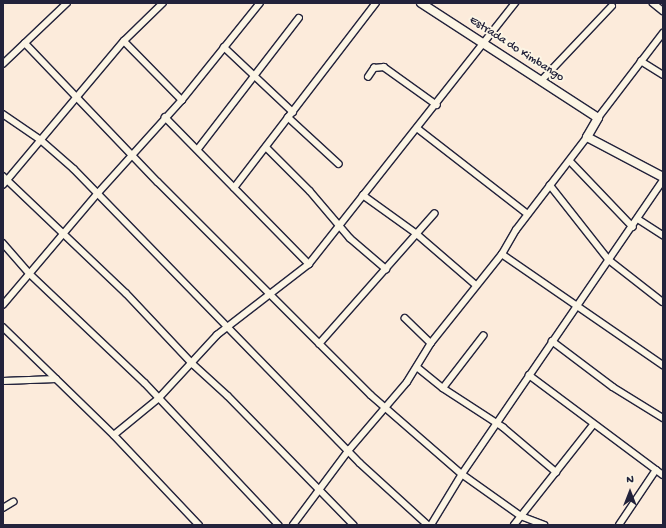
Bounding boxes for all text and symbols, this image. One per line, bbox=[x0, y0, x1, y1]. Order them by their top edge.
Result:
street label: Estrada do Kimbango bbox=[466, 14, 566, 86]
north arrow bbox=[610, 472, 650, 512]
text: N bbox=[626, 474, 634, 486]

